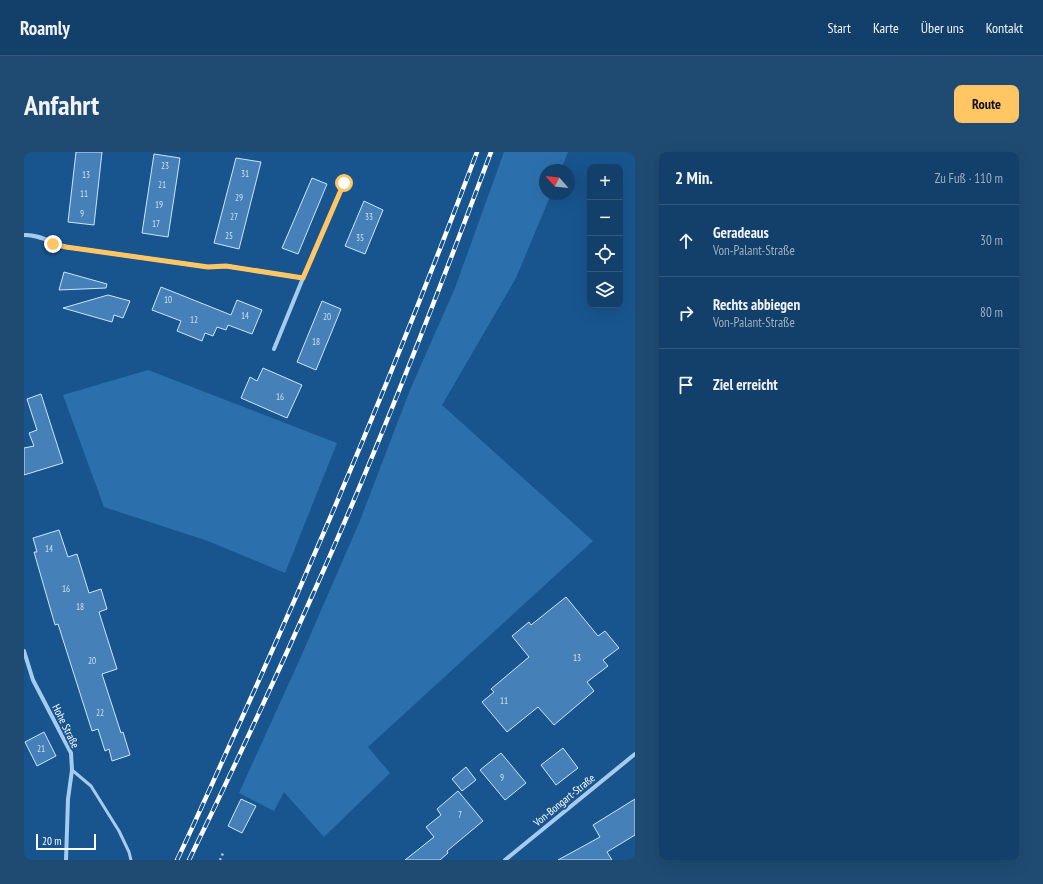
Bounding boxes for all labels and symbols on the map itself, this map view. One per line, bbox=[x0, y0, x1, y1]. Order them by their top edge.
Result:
house number: 23 bbox=[161, 160, 169, 171]
north arrow bbox=[539, 164, 575, 200]
house number: 31 bbox=[241, 168, 249, 179]
house number: 13 bbox=[82, 169, 90, 180]
route start bbox=[335, 174, 353, 192]
house number: 21 bbox=[158, 179, 166, 190]
house number: 11 bbox=[80, 188, 88, 199]
house number: 29 bbox=[235, 192, 243, 203]
house number: 19 bbox=[155, 199, 163, 210]
house number: 9 bbox=[80, 208, 84, 219]
house number: 27 bbox=[230, 211, 238, 222]
house number: 33 bbox=[365, 211, 373, 222]
house number: 17 bbox=[152, 218, 160, 229]
house number: 25 bbox=[225, 230, 233, 241]
house number: 35 bbox=[356, 232, 364, 243]
route end bbox=[44, 235, 62, 253]
house number: 10 bbox=[164, 294, 172, 305]
house number: 14 bbox=[241, 310, 249, 321]
house number: 20 bbox=[323, 311, 331, 322]
house number: 12 bbox=[190, 314, 198, 325]
house number: 18 bbox=[312, 336, 320, 347]
house number: 16 bbox=[276, 391, 284, 402]
house number: 14 bbox=[45, 543, 53, 554]
house number: 16 bbox=[62, 583, 70, 594]
house number: 18 bbox=[76, 601, 84, 612]
house number: 13 bbox=[573, 652, 581, 663]
house number: 20 bbox=[88, 655, 96, 666]
house number: 11 bbox=[500, 695, 508, 706]
street label: Hohe Straße bbox=[49, 702, 83, 751]
house number: 22 bbox=[96, 707, 104, 718]
house number: 21 bbox=[37, 743, 45, 754]
street label: Von-Bongart-Straße bbox=[529, 770, 598, 830]
house number: 9 bbox=[500, 772, 504, 783]
house number: 7 bbox=[458, 809, 462, 820]
scale bar bbox=[36, 832, 96, 851]

